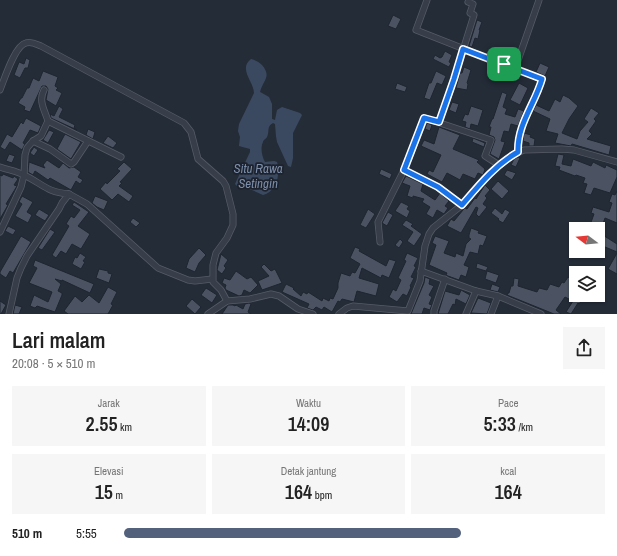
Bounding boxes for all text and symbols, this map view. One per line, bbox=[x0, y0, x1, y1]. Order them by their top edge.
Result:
pin bbox=[487, 47, 521, 81]
icon: arrive bbox=[493, 53, 515, 75]
water label: Situ Rawa Setingin bbox=[233, 160, 283, 192]
north arrow bbox=[569, 222, 605, 258]
map controls bbox=[569, 222, 605, 302]
button: layers bbox=[569, 266, 605, 302]
text: Lari malam bbox=[12, 325, 106, 355]
button: share bbox=[563, 327, 605, 369]
text: 20:08 · 5 × 510 m bbox=[12, 355, 95, 372]
text: Jarak bbox=[98, 396, 120, 410]
text: Waktu bbox=[296, 396, 321, 410]
text: Pace bbox=[498, 396, 518, 410]
text: 2.55 bbox=[86, 410, 118, 437]
text: 14:09 bbox=[288, 410, 329, 437]
text: 5:33 bbox=[483, 410, 516, 437]
text: km bbox=[118, 420, 132, 434]
text: /km bbox=[516, 420, 533, 434]
text: Elevasi bbox=[94, 464, 124, 478]
text: Detak jantung bbox=[281, 464, 336, 478]
text: kcal bbox=[500, 464, 516, 478]
text: 15 bbox=[95, 478, 113, 505]
text: 164 bbox=[285, 478, 312, 505]
text: 164 bbox=[494, 478, 522, 505]
text: m bbox=[113, 488, 123, 502]
text: bpm bbox=[312, 488, 332, 502]
text: 510 m bbox=[12, 525, 42, 542]
text: 5:55 bbox=[76, 525, 97, 542]

